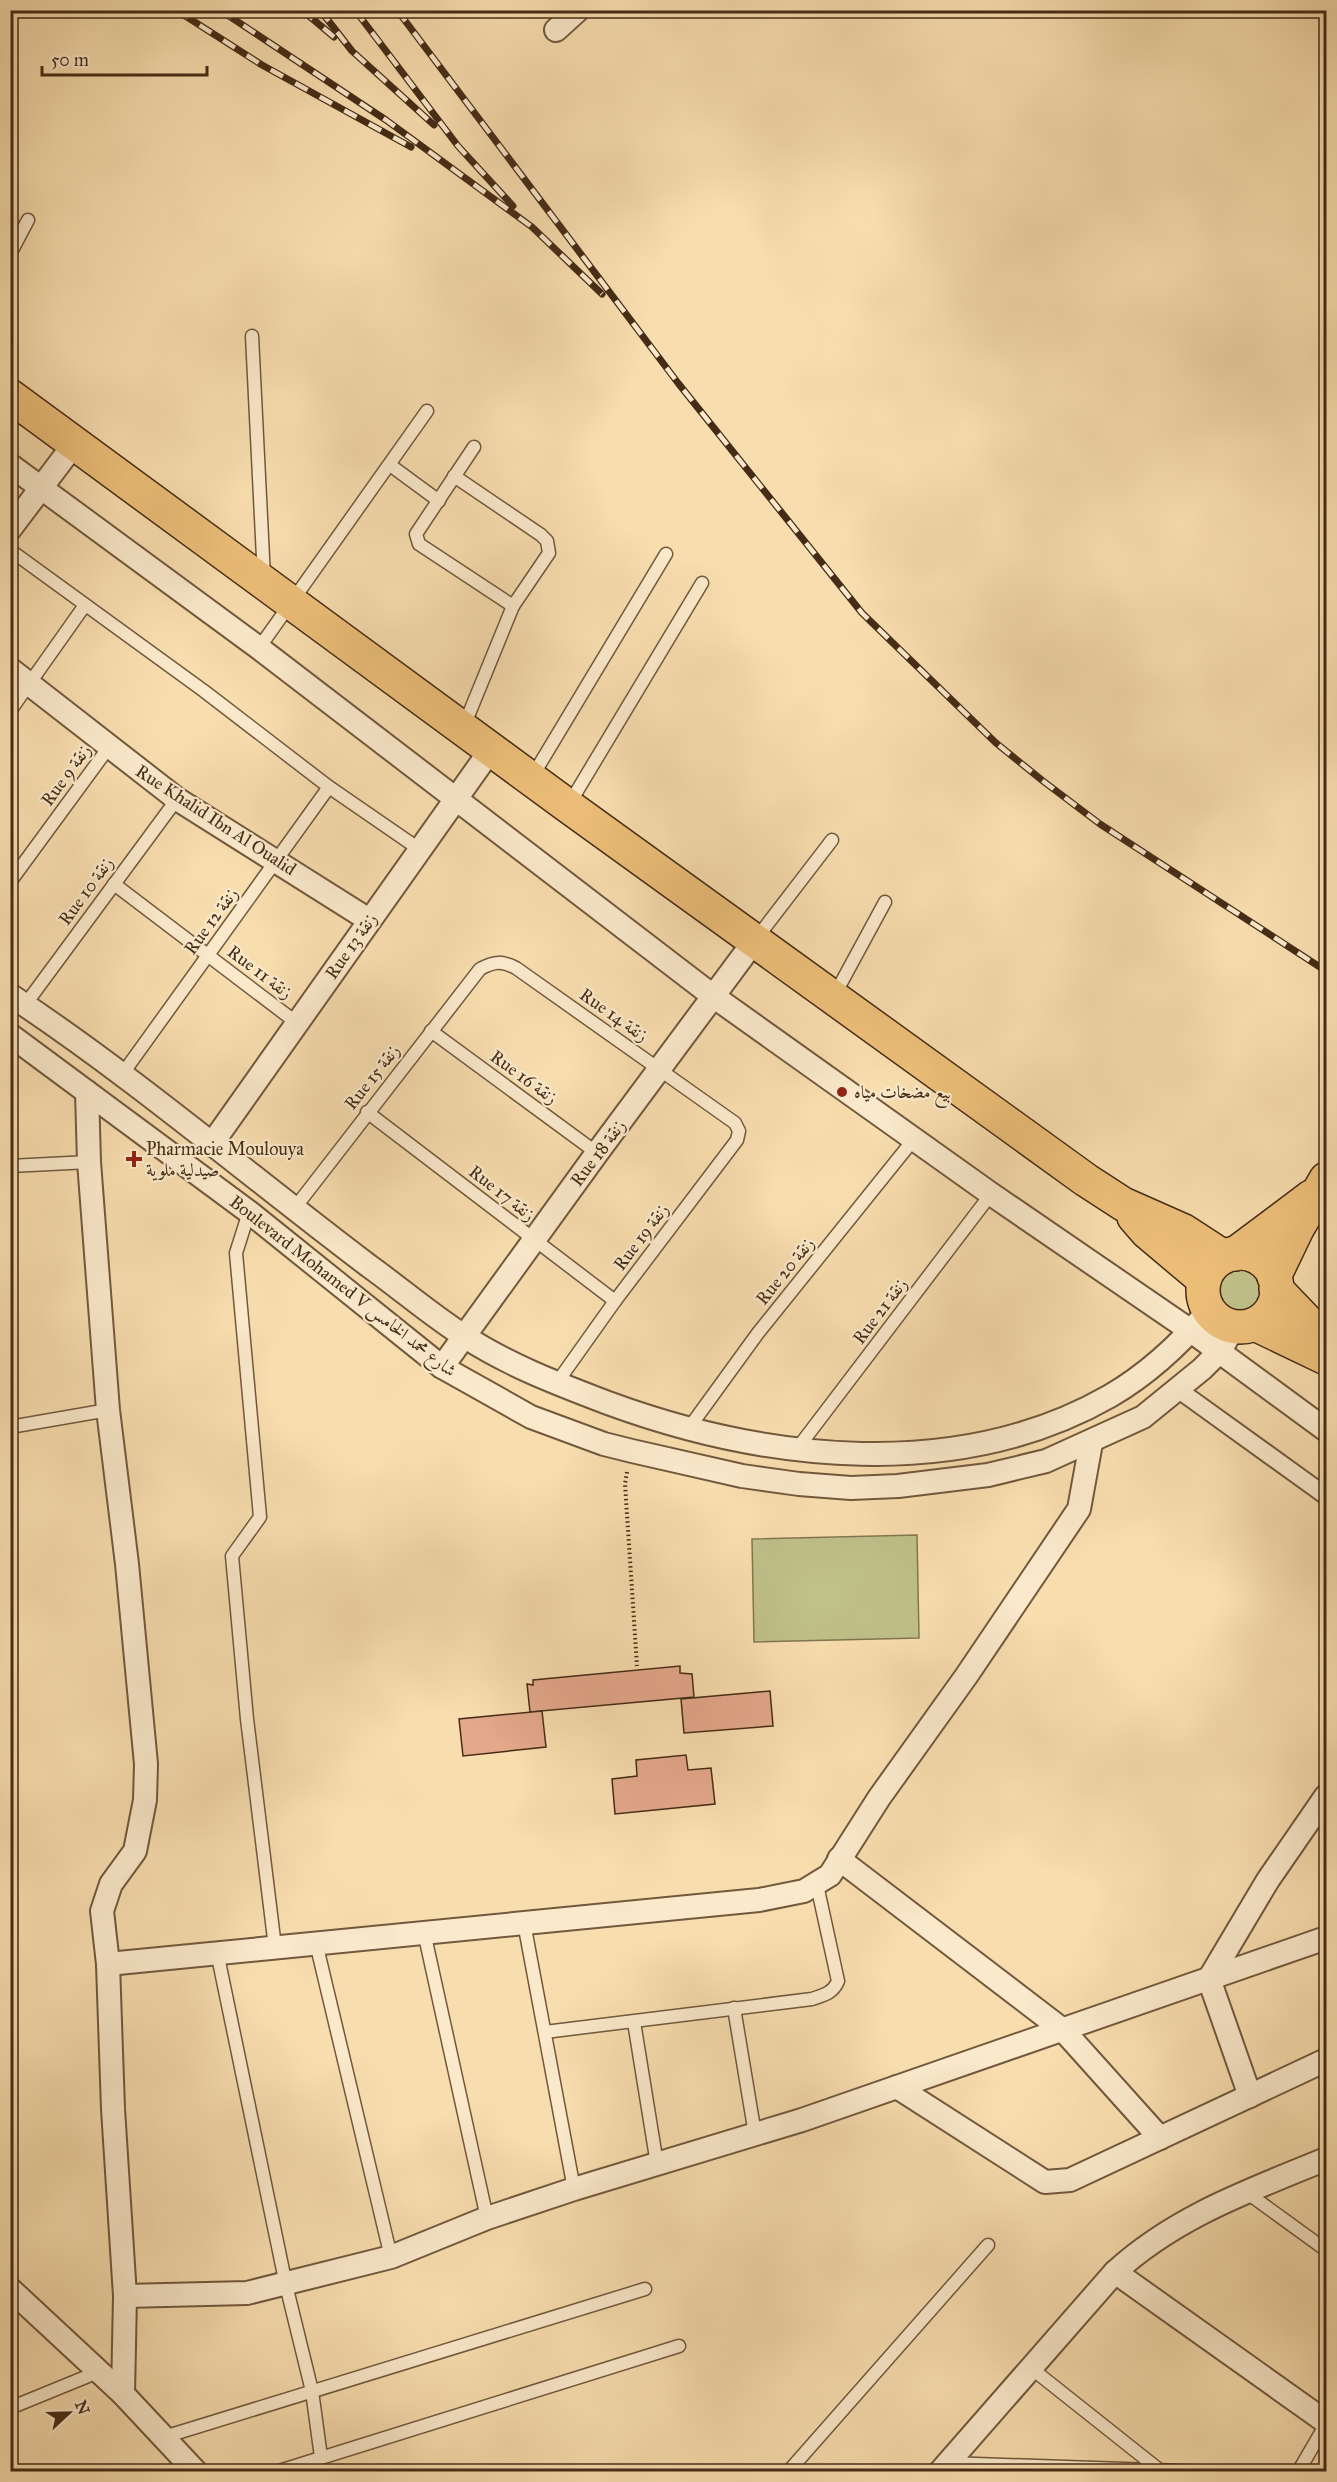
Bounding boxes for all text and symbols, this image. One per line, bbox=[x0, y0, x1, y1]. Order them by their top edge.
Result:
scale bar bbox=[42, 39, 207, 77]
text: 50 m bbox=[51, 49, 89, 71]
street label: Rue 9 زنقة bbox=[36, 740, 96, 810]
street label: Rue Khalid Ibn Al Oualid bbox=[132, 760, 300, 880]
street label: Rue 10 زنقة bbox=[54, 853, 118, 929]
street label: Rue 12 زنقة bbox=[179, 883, 243, 959]
street label: Rue 13 زنقة bbox=[320, 909, 382, 983]
street label: Rue 11 زنقة bbox=[223, 940, 297, 1004]
street label: Rue 14 زنقة bbox=[575, 983, 653, 1047]
street label: Rue 15 زنقة bbox=[340, 1040, 404, 1114]
street label: Rue 16 زنقة bbox=[486, 1045, 562, 1109]
place label: بيع مضخات مياه bbox=[854, 1081, 951, 1108]
marker: بيع مضخات مياه bbox=[835, 1085, 849, 1099]
street label: Rue 18 زنقة bbox=[566, 1115, 630, 1191]
place label: Pharmacie Moulouya صيدلية ملوية bbox=[146, 1138, 304, 1181]
marker: Pharmacie Moulouya صيدلية ملوية bbox=[127, 1152, 141, 1166]
street label: Rue 17 زنقة bbox=[464, 1160, 540, 1226]
street label: Boulevard Mohamed V شارع محمد الخامس bbox=[223, 1191, 461, 1385]
street label: Rue 19 زنقة bbox=[609, 1199, 673, 1275]
street label: Rue 20 زنقة bbox=[751, 1233, 819, 1309]
street label: Rue 21 زنقة bbox=[848, 1273, 912, 1349]
north arrow bbox=[39, 2383, 99, 2443]
text: N bbox=[71, 2398, 94, 2418]

